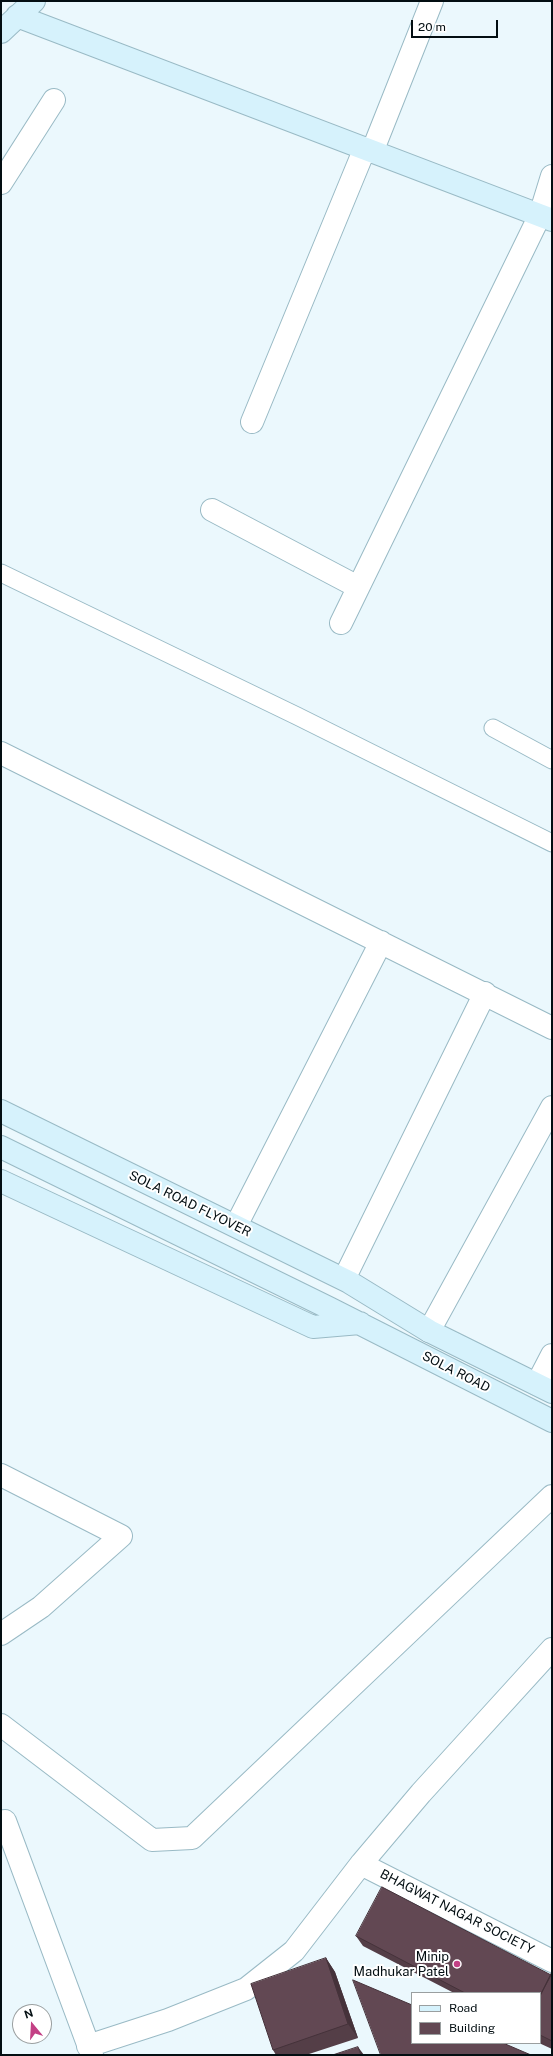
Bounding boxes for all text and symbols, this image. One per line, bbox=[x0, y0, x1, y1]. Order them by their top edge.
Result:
scale bar bbox=[413, 12, 500, 38]
text: 20 m bbox=[418, 20, 446, 34]
street label: SOLA ROAD FLYOVER bbox=[126, 1168, 254, 1240]
street label: SOLA ROAD bbox=[419, 1348, 493, 1396]
street label: BHAGWAT NAGAR SOCIETY bbox=[377, 1866, 537, 1958]
place label: Minip Madhukar Patel bbox=[354, 1949, 449, 1980]
marker: Minip Madhukar Patel bbox=[452, 1959, 462, 1969]
legend bbox=[411, 1992, 541, 2044]
text: Road bbox=[449, 2001, 477, 2015]
north arrow bbox=[12, 2004, 52, 2044]
text: N bbox=[23, 2007, 35, 2021]
text: Building bbox=[449, 2021, 495, 2035]

